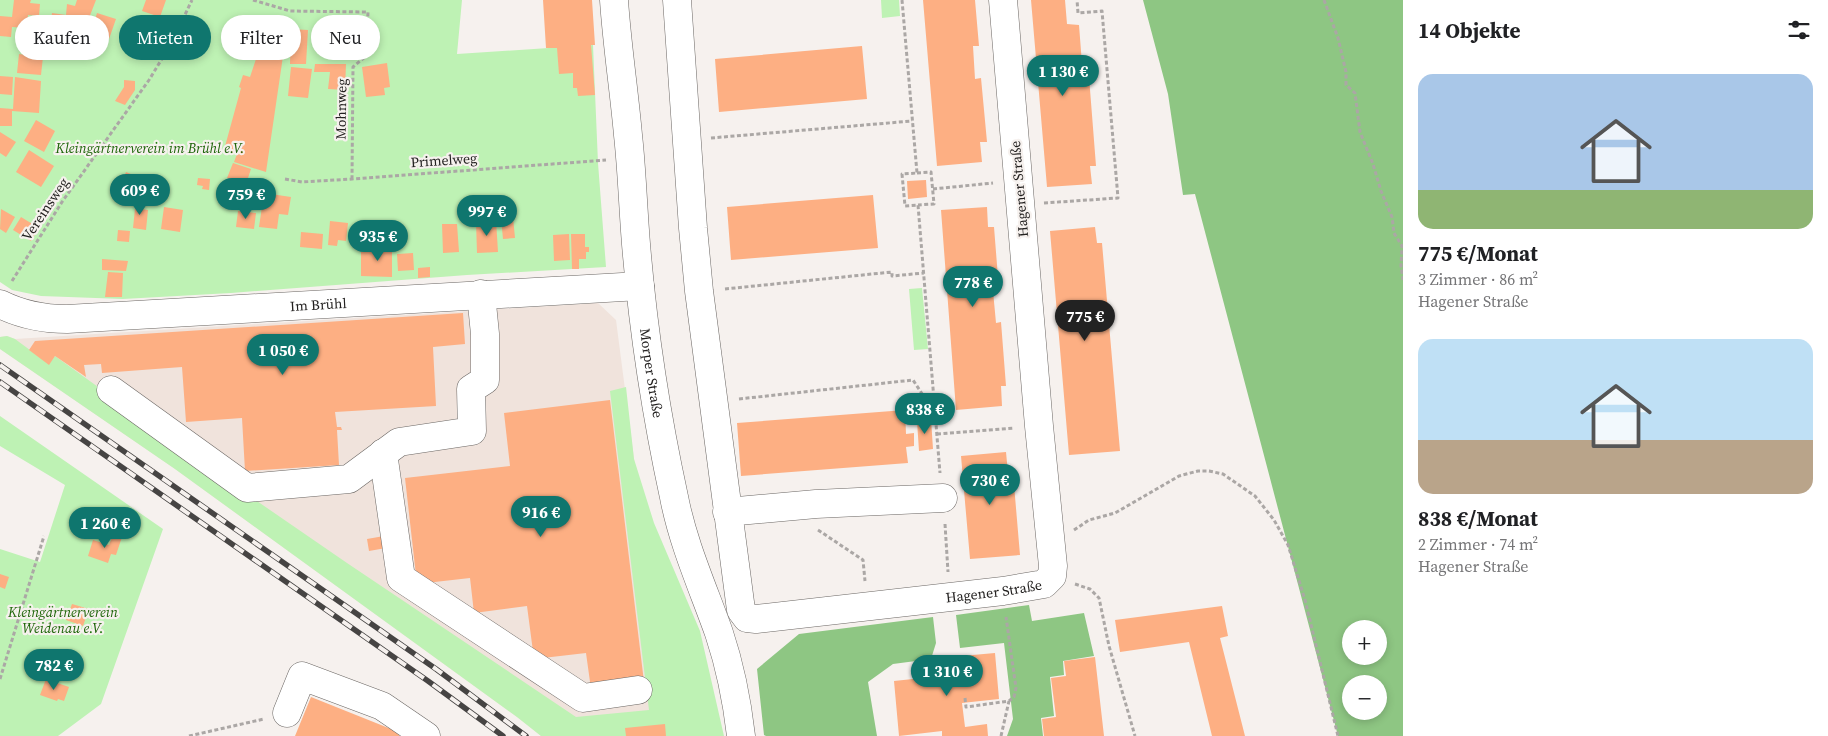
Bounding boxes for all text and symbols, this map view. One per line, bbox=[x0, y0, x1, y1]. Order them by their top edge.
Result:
chip: Kaufen bbox=[15, 15, 109, 60]
chip: Mieten bbox=[119, 15, 211, 60]
chip: Filter bbox=[221, 15, 301, 60]
chip: Neu bbox=[311, 15, 380, 60]
text: 14 Objekte bbox=[1418, 16, 1520, 45]
icon: filters bbox=[1785, 16, 1813, 44]
pin: 1 130 € bbox=[1017, 54, 1109, 97]
text: 1 130 € bbox=[1038, 60, 1088, 82]
street label: Mohnweg bbox=[330, 78, 352, 140]
icon: home bbox=[1571, 106, 1661, 196]
park label: Kleingärtnerverein im Brühl e.V. bbox=[55, 138, 244, 158]
street label: Hagener Straße bbox=[1005, 140, 1033, 238]
street label: Primelweg bbox=[410, 148, 478, 172]
street label: Vereinsweg bbox=[17, 174, 73, 244]
pin: 609 € bbox=[105, 174, 175, 216]
pin: 759 € bbox=[211, 178, 281, 220]
text: 609 € bbox=[121, 179, 159, 201]
text: 759 € bbox=[227, 183, 265, 205]
pin: 997 € bbox=[452, 194, 522, 237]
text: 997 € bbox=[468, 200, 506, 222]
pin: 935 € bbox=[343, 220, 413, 262]
text: 935 € bbox=[359, 225, 397, 247]
text: 775 €/Monat bbox=[1418, 239, 1538, 268]
pin: 778 € bbox=[938, 266, 1008, 308]
text: 3 Zimmer · 86 m² bbox=[1418, 268, 1538, 290]
text: 778 € bbox=[954, 271, 992, 293]
text: Hagener Straße bbox=[1418, 290, 1529, 312]
street label: Im Brühl bbox=[289, 293, 347, 316]
pin: 775 € bbox=[1050, 300, 1120, 342]
text: 775 € bbox=[1066, 305, 1104, 327]
street label: Morper Straße bbox=[635, 327, 668, 419]
pin: 1 050 € bbox=[237, 334, 329, 376]
text: 1 050 € bbox=[258, 339, 308, 361]
icon: home bbox=[1571, 371, 1661, 461]
pin: 838 € bbox=[890, 392, 960, 435]
text: 838 € bbox=[906, 398, 944, 420]
pin: 730 € bbox=[955, 464, 1025, 506]
text: 730 € bbox=[971, 469, 1009, 491]
pin: 916 € bbox=[506, 496, 576, 538]
text: 916 € bbox=[522, 501, 560, 523]
text: 838 €/Monat bbox=[1418, 504, 1538, 533]
pin: 1 260 € bbox=[59, 506, 151, 549]
text: 1 260 € bbox=[80, 512, 130, 534]
text: 2 Zimmer · 74 m² bbox=[1418, 533, 1538, 555]
text: Hagener Straße bbox=[1418, 555, 1529, 577]
street label: Hagener Straße bbox=[945, 575, 1043, 607]
park label: Kleingärtnerverein Weidenau e.V. bbox=[7, 602, 118, 638]
map controls bbox=[1342, 620, 1387, 720]
button: + bbox=[1342, 620, 1387, 665]
pin: 782 € bbox=[19, 648, 89, 691]
text: 782 € bbox=[35, 654, 73, 676]
pin: 1 310 € bbox=[901, 654, 993, 697]
text: 1 310 € bbox=[922, 660, 972, 682]
button: − bbox=[1342, 675, 1387, 720]

